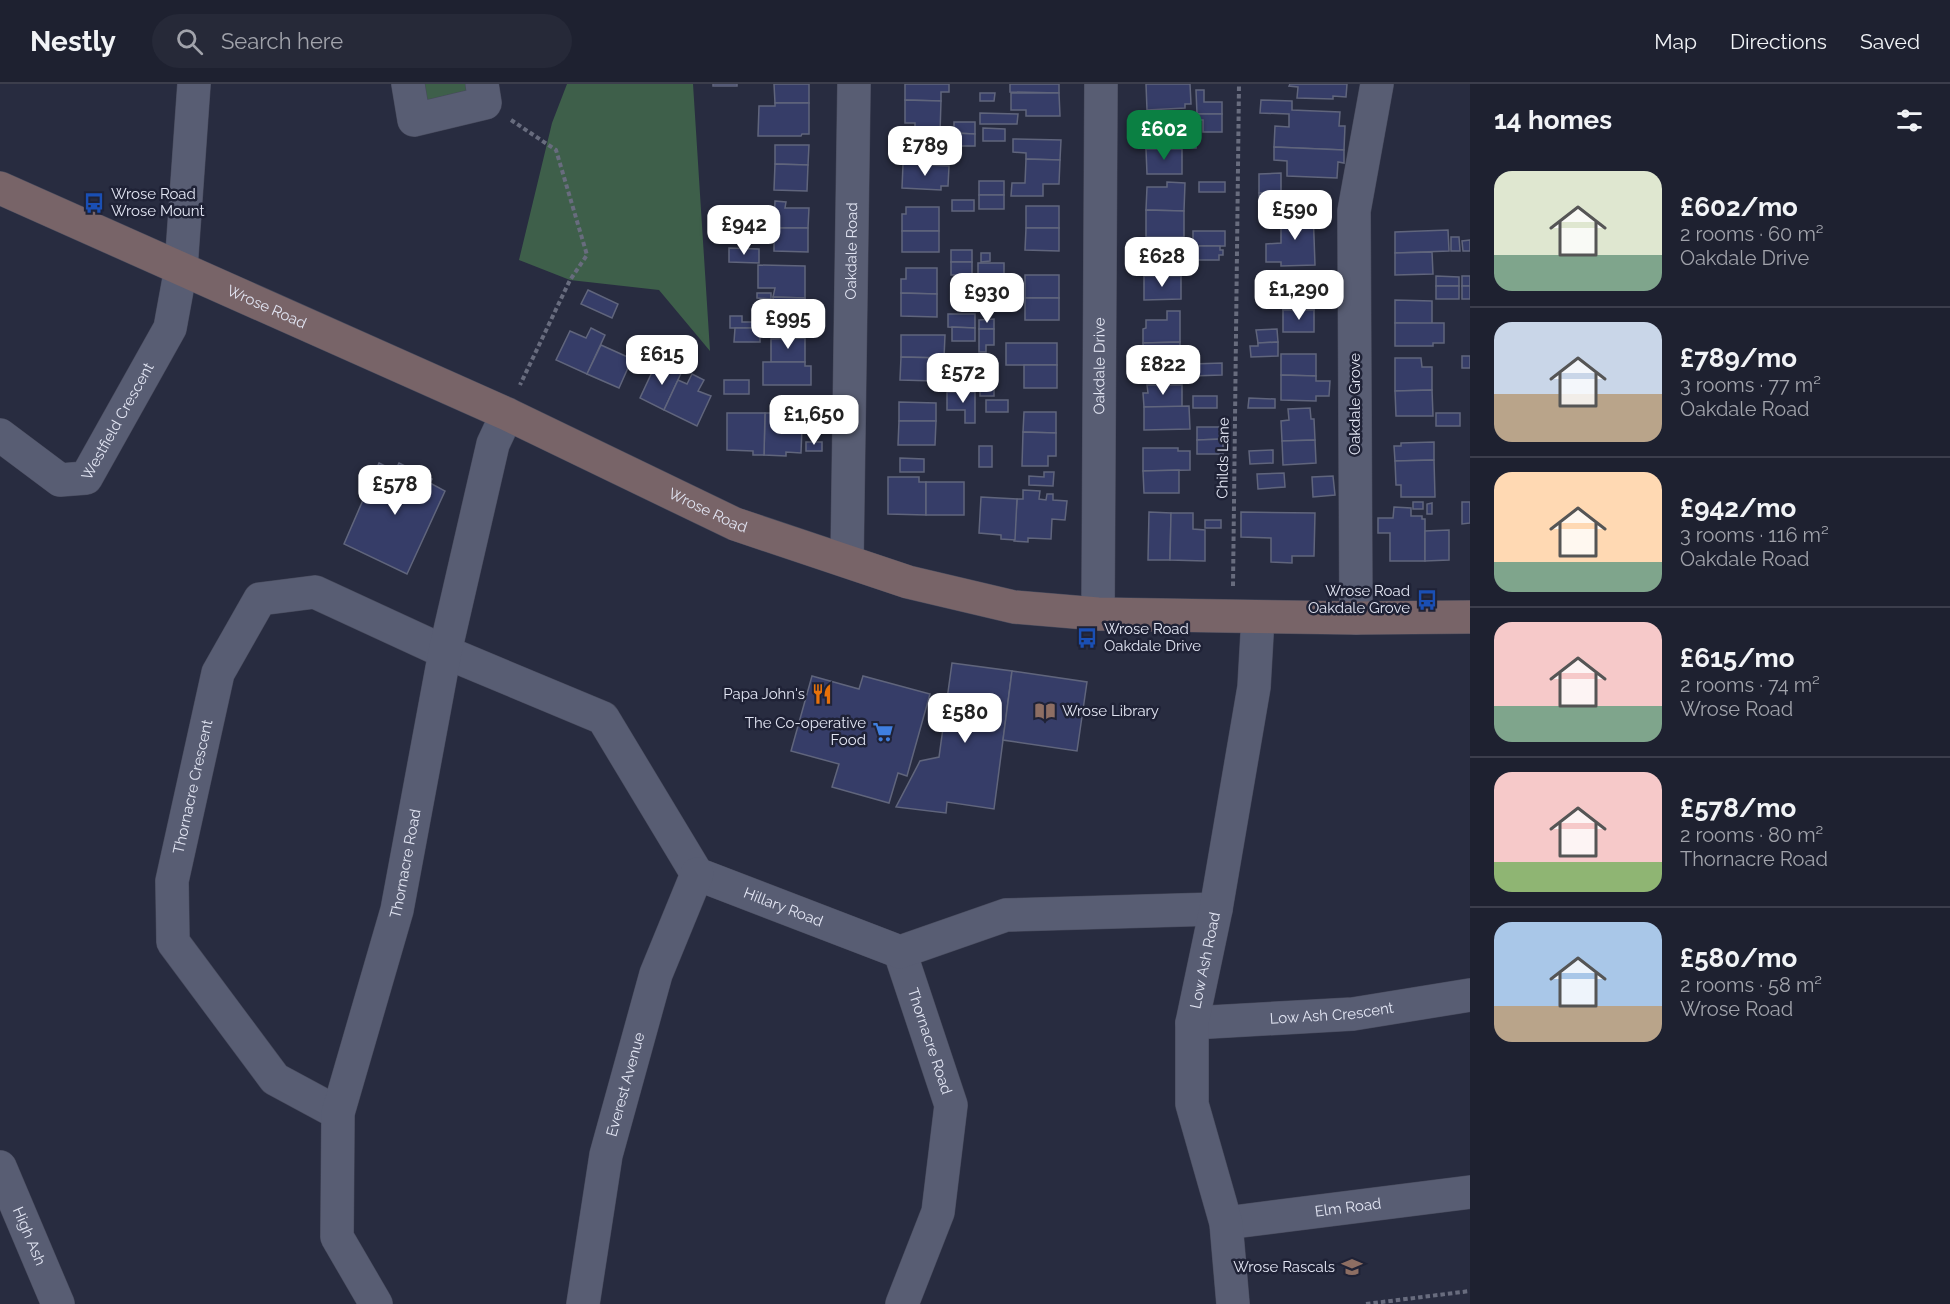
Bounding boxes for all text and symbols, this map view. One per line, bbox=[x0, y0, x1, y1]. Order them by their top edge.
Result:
search box bbox=[152, 14, 572, 68]
text: Nestly bbox=[30, 25, 116, 58]
icon: search bbox=[173, 25, 206, 58]
text: Search here bbox=[221, 28, 343, 54]
text: Map bbox=[1654, 29, 1697, 54]
text: Directions bbox=[1730, 29, 1827, 54]
text: Saved bbox=[1860, 29, 1920, 54]
icon: filters bbox=[1893, 104, 1926, 137]
text: 14 homes bbox=[1494, 105, 1612, 135]
pin: £602 bbox=[1128, 110, 1200, 161]
text: £602 bbox=[1141, 117, 1187, 141]
pin: £789 bbox=[889, 126, 961, 177]
text: £789 bbox=[902, 133, 948, 157]
place label: Wrose Road Wrose Mount bbox=[111, 185, 204, 220]
pin: £590 bbox=[1259, 190, 1331, 241]
bus stop icon: Wrose Road Wrose Mount bbox=[82, 191, 106, 215]
text: £602/mo bbox=[1680, 192, 1798, 222]
icon: home bbox=[1542, 195, 1614, 267]
text: £590 bbox=[1272, 197, 1318, 221]
street label: Oakdale Road bbox=[842, 202, 861, 300]
pin: £942 bbox=[708, 205, 780, 256]
text: £942 bbox=[721, 212, 767, 236]
text: 2 rooms · 60 m² bbox=[1680, 222, 1824, 246]
pin: £628 bbox=[1126, 237, 1198, 288]
text: £628 bbox=[1139, 244, 1185, 268]
text: Oakdale Drive bbox=[1680, 246, 1809, 270]
pin: £1,290 bbox=[1250, 270, 1348, 321]
pin: £930 bbox=[951, 273, 1023, 324]
text: £1,290 bbox=[1269, 277, 1329, 301]
text: £930 bbox=[964, 280, 1010, 304]
street label: Wrose Road bbox=[224, 281, 309, 332]
pin: £995 bbox=[752, 299, 824, 350]
text: £995 bbox=[765, 306, 811, 330]
street label: Oakdale Drive bbox=[1090, 317, 1109, 415]
pin: £615 bbox=[626, 335, 698, 386]
text: £615 bbox=[640, 342, 684, 366]
text: £789/mo bbox=[1680, 343, 1797, 373]
pin: £822 bbox=[1127, 345, 1199, 396]
icon: home bbox=[1542, 346, 1614, 418]
text: £822 bbox=[1140, 352, 1186, 376]
pin: £572 bbox=[927, 353, 999, 404]
street label: Oakdale Grove bbox=[1346, 353, 1364, 455]
street label: Westfield Crescent bbox=[78, 360, 158, 483]
text: £572 bbox=[941, 360, 985, 384]
text: 3 rooms · 77 m² bbox=[1680, 373, 1821, 397]
pin: £1,650 bbox=[765, 395, 863, 446]
text: Oakdale Road bbox=[1680, 397, 1810, 421]
text: £1,650 bbox=[784, 402, 844, 426]
street label: Childs Lane bbox=[1213, 417, 1233, 499]
pin: £578 bbox=[359, 465, 431, 516]
text: £578 bbox=[372, 472, 418, 496]
street label: Wrose Road bbox=[666, 484, 749, 536]
text: £942/mo bbox=[1680, 493, 1796, 523]
icon: home bbox=[1542, 496, 1614, 568]
text: 3 rooms · 116 m² bbox=[1680, 523, 1829, 547]
text: Oakdale Road bbox=[1680, 547, 1810, 571]
place label: Wrose Road Oakdale Grove bbox=[1308, 582, 1410, 617]
bus stop icon: Wrose Road Oakdale Grove bbox=[1415, 588, 1439, 612]
place label: Wrose Road Oakdale Drive bbox=[1104, 620, 1201, 655]
bus stop icon: Wrose Road Oakdale Drive bbox=[1075, 626, 1099, 650]
text: £615/mo bbox=[1680, 643, 1794, 673]
icon: home bbox=[1542, 646, 1614, 718]
text: 2 rooms · 74 m² bbox=[1680, 673, 1820, 697]
restaurant icon: Papa John's bbox=[810, 682, 834, 706]
place label: Papa John's bbox=[723, 685, 805, 703]
pin: £580 bbox=[929, 693, 1001, 744]
text: Wrose Road bbox=[1680, 697, 1793, 721]
library icon: Wrose Library bbox=[1033, 699, 1057, 723]
text: £580 bbox=[942, 700, 988, 724]
place label: Wrose Library bbox=[1062, 702, 1159, 720]
place label: The Co-operative Food bbox=[745, 714, 866, 749]
street label: Thornacre Crescent bbox=[169, 718, 216, 856]
supermarket icon: The Co-operative Food bbox=[871, 720, 895, 744]
text: £578/mo bbox=[1680, 793, 1796, 823]
icon: home bbox=[1542, 796, 1614, 868]
street label: Thornacre Road bbox=[386, 808, 425, 921]
text: 2 rooms · 80 m² bbox=[1680, 823, 1823, 847]
text: Thornacre Road bbox=[1680, 847, 1828, 871]
street label: Hillary Road bbox=[741, 884, 826, 931]
street label: Low Ash Road bbox=[1186, 910, 1224, 1010]
text: £580/mo bbox=[1680, 943, 1797, 973]
icon: home bbox=[1542, 946, 1614, 1018]
text: 2 rooms · 58 m² bbox=[1680, 973, 1822, 997]
street label: Thornacre Road bbox=[904, 986, 956, 1097]
text: Wrose Road bbox=[1680, 997, 1793, 1021]
street label: Low Ash Crescent bbox=[1269, 999, 1395, 1028]
street label: Everest Avenue bbox=[603, 1030, 649, 1139]
street label: Elm Road bbox=[1314, 1194, 1382, 1221]
street label: High Ash bbox=[9, 1204, 50, 1268]
school or university icon: Wrose Rascals bbox=[1340, 1255, 1364, 1279]
place label: Wrose Rascals bbox=[1233, 1258, 1335, 1276]

